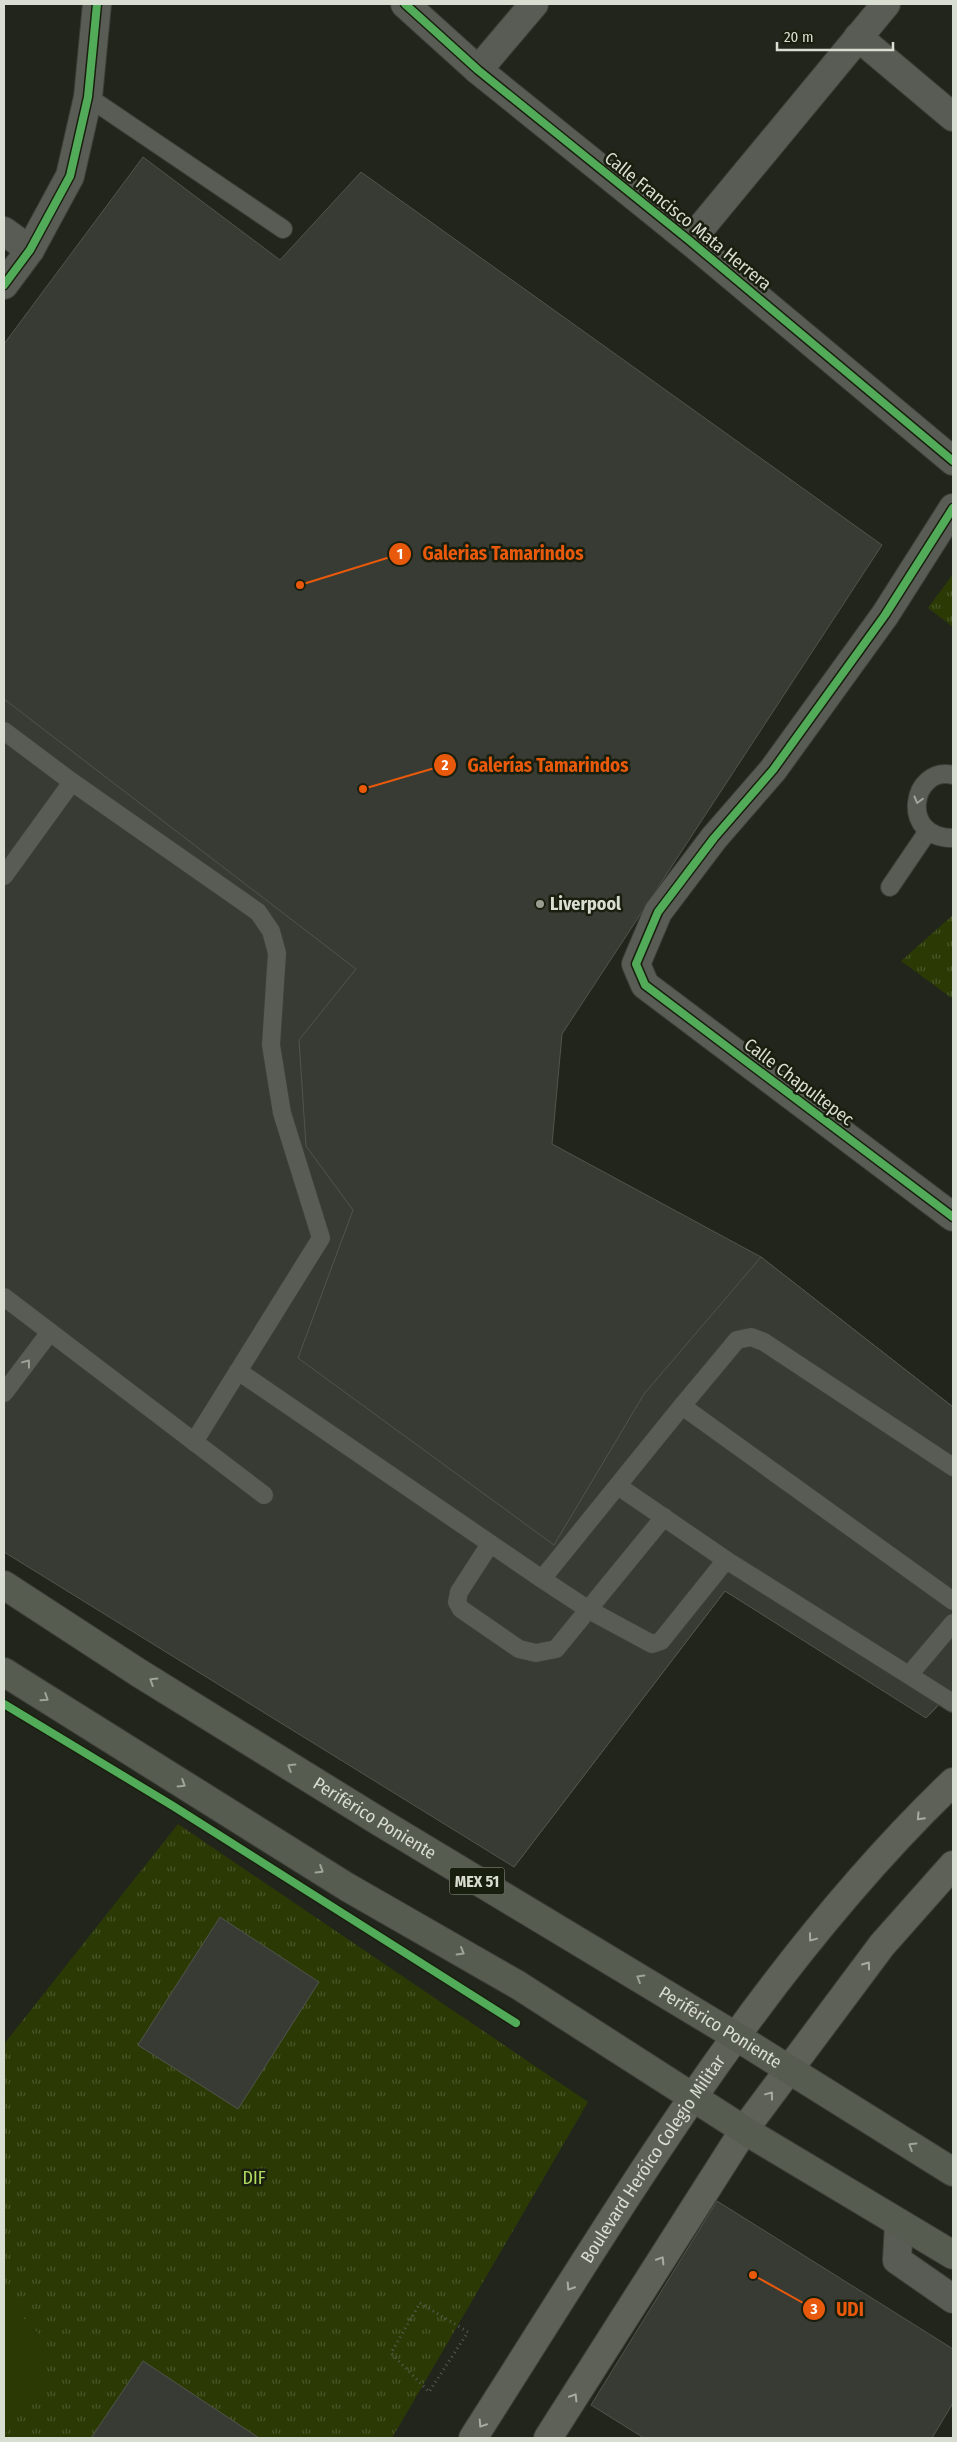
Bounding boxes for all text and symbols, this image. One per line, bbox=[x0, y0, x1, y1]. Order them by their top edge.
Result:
scale bar bbox=[777, 20, 893, 52]
text: 20 m bbox=[784, 28, 814, 46]
street label: Calle Francisco Mata Herrera bbox=[600, 147, 776, 295]
callout: Galerias Tamarindos bbox=[388, 537, 594, 571]
text: Galerias Tamarindos bbox=[422, 542, 584, 565]
text: 1 bbox=[397, 545, 403, 563]
callout: Galerías Tamarindos bbox=[432, 748, 638, 782]
text: Galerías Tamarindos bbox=[467, 754, 629, 777]
text: 2 bbox=[441, 756, 449, 774]
one-way arrow bbox=[913, 795, 924, 804]
place label: Liverpool bbox=[550, 893, 621, 915]
marker: Liverpool bbox=[534, 898, 546, 910]
street label: Calle Chapultepec bbox=[740, 1034, 858, 1131]
one-way arrow bbox=[21, 1359, 30, 1368]
one-way arrow bbox=[150, 1678, 159, 1688]
one-way arrow bbox=[39, 1692, 48, 1701]
one-way arrow bbox=[288, 1764, 297, 1774]
street label: Periférico Poniente bbox=[309, 1772, 440, 1864]
one-way arrow bbox=[177, 1778, 186, 1788]
one-way arrow bbox=[917, 1812, 926, 1821]
one-way arrow bbox=[315, 1864, 324, 1874]
road number: MEX 51 bbox=[450, 1868, 504, 1894]
one-way arrow bbox=[809, 1932, 817, 1941]
one-way arrow bbox=[455, 1946, 464, 1956]
one-way arrow bbox=[861, 1961, 870, 1971]
one-way arrow bbox=[636, 1975, 645, 1985]
street label: Periférico Poniente bbox=[655, 1982, 786, 2073]
street label: Boulevard Heróico Colegio Militar bbox=[576, 2050, 730, 2267]
one-way arrow bbox=[764, 2091, 773, 2101]
one-way arrow bbox=[908, 2143, 917, 2153]
park label: DIF bbox=[242, 2167, 266, 2189]
one-way arrow bbox=[655, 2256, 665, 2265]
one-way arrow bbox=[566, 2282, 576, 2291]
callout: UDI bbox=[801, 2292, 874, 2326]
text: UDI bbox=[836, 2298, 864, 2321]
text: 3 bbox=[809, 2300, 818, 2318]
one-way arrow bbox=[568, 2393, 578, 2402]
one-way arrow bbox=[479, 2419, 488, 2428]

